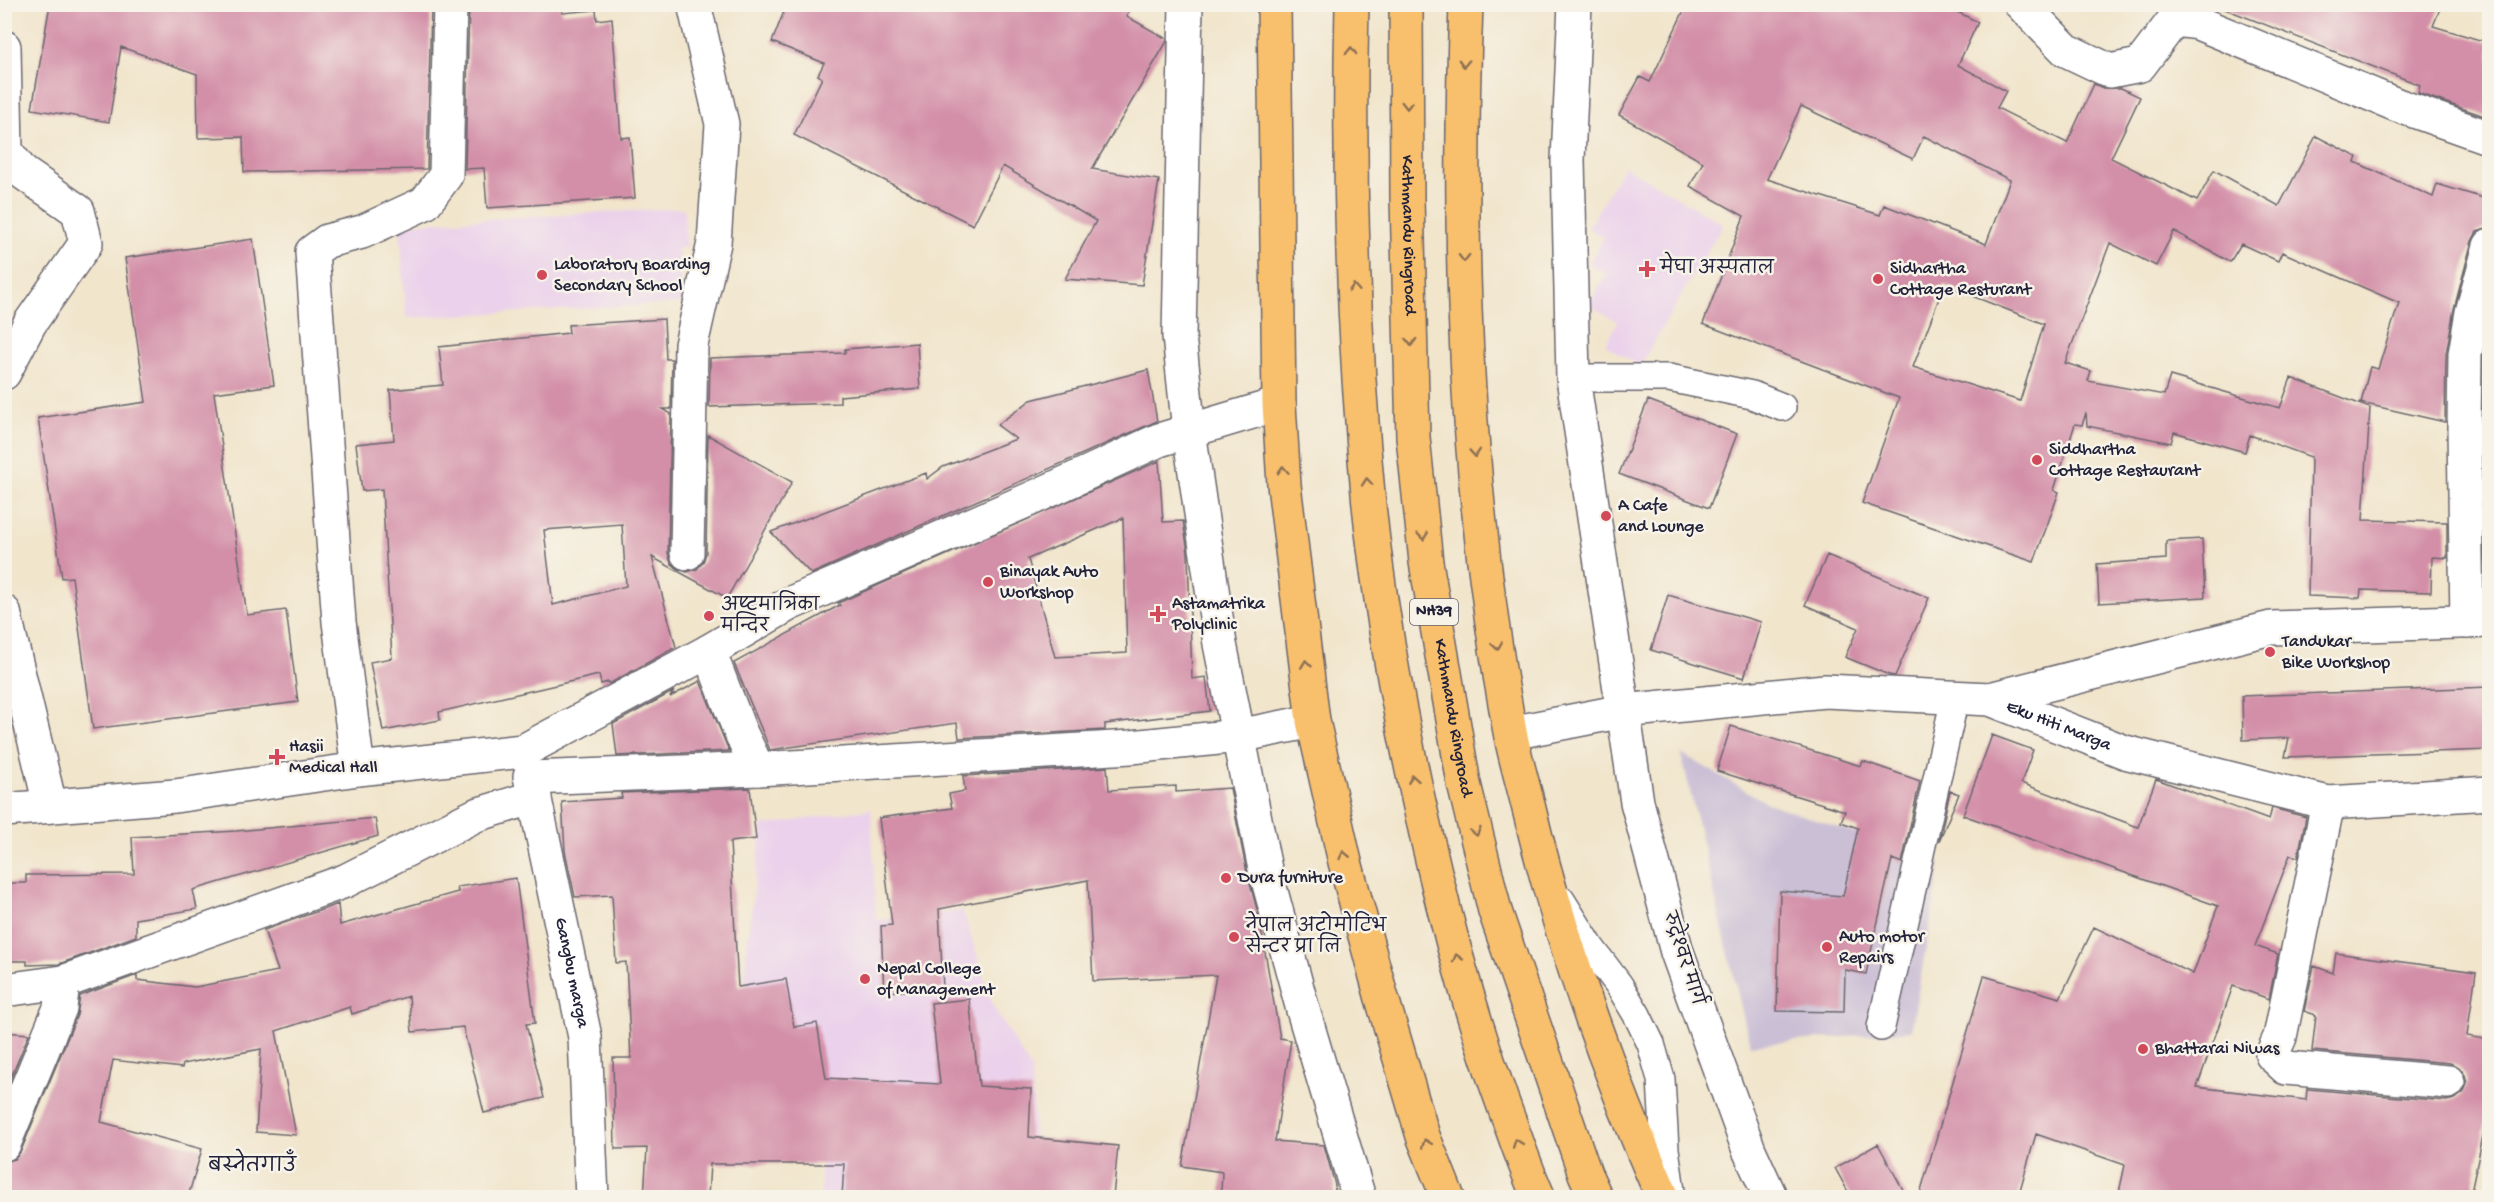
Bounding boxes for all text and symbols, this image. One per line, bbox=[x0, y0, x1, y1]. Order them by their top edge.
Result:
one-way arrow bbox=[1345, 46, 1357, 55]
one-way arrow bbox=[1458, 58, 1471, 67]
one-way arrow bbox=[1401, 100, 1413, 109]
street label: Kathmandu Ringroad bbox=[1396, 155, 1420, 317]
place label: मेघा अस्पताल bbox=[1659, 251, 1775, 280]
one-way arrow bbox=[1458, 253, 1470, 262]
place label: Laboratory Boarding Secondary School bbox=[554, 255, 710, 297]
place label: Sidhartha Cottage Resturant bbox=[1890, 259, 2033, 301]
marker: मेघा अस्पताल bbox=[1638, 260, 1656, 278]
marker: Laboratory Boarding Secondary School bbox=[535, 268, 549, 282]
marker: Sidhartha Cottage Resturant bbox=[1871, 272, 1885, 286]
one-way arrow bbox=[1348, 283, 1361, 292]
one-way arrow bbox=[1404, 337, 1417, 346]
place label: Siddhartha Cottage Restaurant bbox=[2049, 440, 2202, 482]
one-way arrow bbox=[1468, 448, 1481, 457]
marker: Siddhartha Cottage Restaurant bbox=[2030, 453, 2044, 467]
one-way arrow bbox=[1277, 466, 1290, 475]
one-way arrow bbox=[1361, 478, 1374, 487]
place label: A Cafe and Lounge bbox=[1618, 496, 1705, 538]
marker: A Cafe and Lounge bbox=[1599, 509, 1613, 523]
one-way arrow bbox=[1416, 532, 1429, 541]
place label: Binayak Auto Workshop bbox=[999, 562, 1099, 604]
marker: Binayak Auto Workshop bbox=[981, 575, 995, 589]
place label: अष्टमात्रिका मन्दिर bbox=[720, 590, 821, 638]
place label: Astamatrika Polyclinic bbox=[1171, 594, 1266, 636]
road number: NH39 bbox=[1410, 599, 1458, 625]
marker: Astamatrika Polyclinic bbox=[1149, 605, 1167, 623]
marker: अष्टमात्रिका मन्दिर bbox=[702, 609, 716, 623]
place label: Tandukar Bike Workshop bbox=[2281, 632, 2390, 674]
street label: Kathmandu Ringroad bbox=[1429, 637, 1478, 801]
one-way arrow bbox=[1491, 641, 1503, 651]
marker: Tandukar Bike Workshop bbox=[2263, 645, 2277, 659]
one-way arrow bbox=[1301, 659, 1313, 668]
street label: Eku Hiti Marga bbox=[2003, 696, 2115, 756]
place label: Hasii Medical Hall bbox=[289, 737, 378, 779]
marker: Hasii Medical Hall bbox=[270, 750, 284, 764]
one-way arrow bbox=[1407, 774, 1420, 784]
one-way arrow bbox=[1468, 826, 1481, 836]
one-way arrow bbox=[1338, 850, 1351, 860]
place label: Dura furniture bbox=[1237, 868, 1344, 889]
marker: Dura furniture bbox=[1219, 871, 1233, 885]
street label: रुद्रेश्वर मार्ग bbox=[1657, 907, 1713, 1010]
place label: नेपाल अटोमोटिभ सेन्टर प्रा लि bbox=[1245, 911, 1388, 959]
street label: Gangbu marga bbox=[550, 916, 593, 1031]
place label: Auto motor Repairs bbox=[1839, 927, 1926, 969]
marker: नेपाल अटोमोटिभ सेन्टर प्रा लि bbox=[1227, 930, 1241, 944]
marker: Auto motor Repairs bbox=[1820, 940, 1834, 954]
one-way arrow bbox=[1451, 953, 1464, 963]
place label: Nepal College of Management bbox=[877, 959, 996, 1001]
marker: Nepal College of Management bbox=[858, 972, 872, 986]
place label: Bhattarai Niwas bbox=[2154, 1039, 2281, 1060]
marker: Bhattarai Niwas bbox=[2136, 1042, 2150, 1056]
one-way arrow bbox=[1421, 1138, 1434, 1149]
one-way arrow bbox=[1512, 1138, 1525, 1149]
district label: बस्नेतगाउँ bbox=[208, 1148, 297, 1179]

